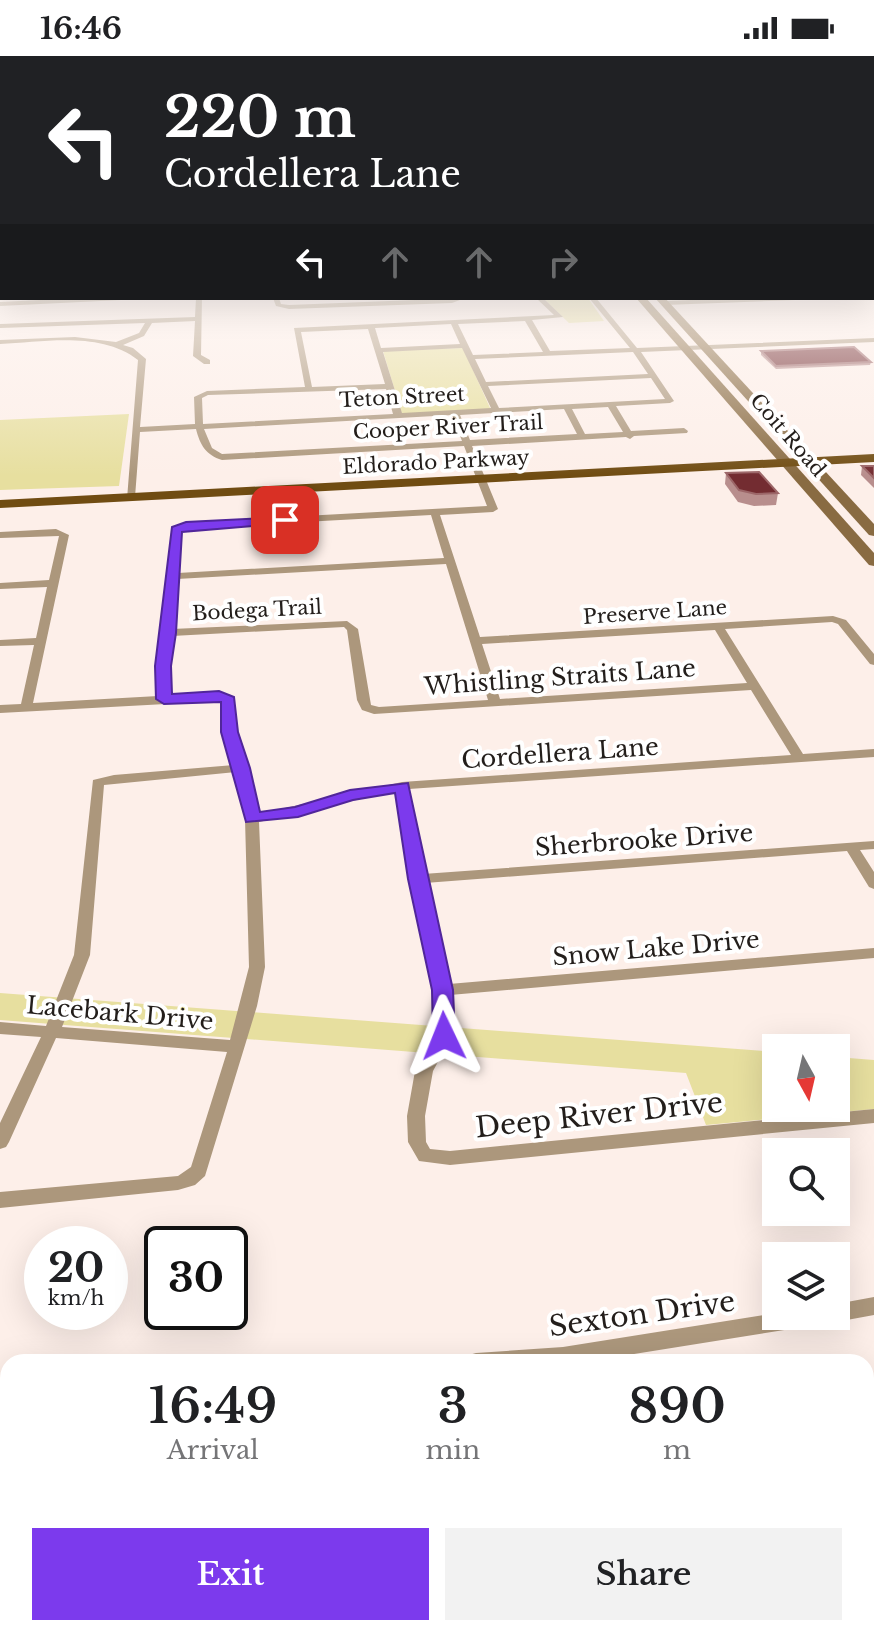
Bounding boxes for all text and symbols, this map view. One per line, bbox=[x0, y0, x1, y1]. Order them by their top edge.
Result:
text: 16:46 bbox=[40, 10, 122, 47]
text: 220 m bbox=[164, 83, 356, 152]
icon: left bbox=[32, 88, 136, 192]
text: Cordellera Lane bbox=[164, 152, 461, 197]
icon: left bbox=[289, 240, 333, 284]
icon: ahead bbox=[373, 240, 417, 284]
icon: ahead bbox=[457, 240, 501, 284]
icon: right bbox=[541, 240, 585, 284]
street label: Teton Street bbox=[339, 382, 466, 412]
street label: Coit Road bbox=[745, 388, 831, 482]
street label: Cooper River Trail bbox=[352, 410, 544, 444]
street label: Eldorado Parkway bbox=[342, 445, 530, 479]
pin bbox=[251, 486, 319, 554]
icon: arrive bbox=[263, 498, 307, 542]
street label: Bodega Trail bbox=[192, 595, 322, 625]
street label: Preserve Lane bbox=[582, 595, 728, 629]
street label: Whistling Straits Lane bbox=[422, 653, 697, 701]
street label: Cordellera Lane bbox=[460, 732, 660, 774]
street label: Sherbrooke Drive bbox=[534, 818, 754, 862]
street label: Snow Lake Drive bbox=[551, 925, 761, 971]
street label: Lacebark Drive bbox=[25, 990, 215, 1036]
position arrow bbox=[402, 994, 486, 1078]
north arrow bbox=[762, 1034, 850, 1122]
map controls bbox=[762, 1034, 850, 1330]
street label: Deep River Drive bbox=[474, 1085, 724, 1145]
button: search bbox=[762, 1138, 850, 1226]
speed limit sign: 30 bbox=[144, 1226, 248, 1330]
button: layers bbox=[762, 1242, 850, 1330]
text: 20 bbox=[48, 1243, 104, 1293]
street label: Sexton Drive bbox=[547, 1284, 737, 1344]
text: km/h bbox=[48, 1286, 104, 1310]
text: 16:49 bbox=[148, 1376, 277, 1436]
text: 3 bbox=[438, 1376, 468, 1436]
text: 890 bbox=[628, 1376, 726, 1436]
text: Arrival bbox=[167, 1434, 259, 1466]
text: min bbox=[425, 1434, 480, 1466]
text: m bbox=[663, 1434, 691, 1466]
button: Exit bbox=[32, 1528, 429, 1620]
button: Share bbox=[445, 1528, 842, 1620]

